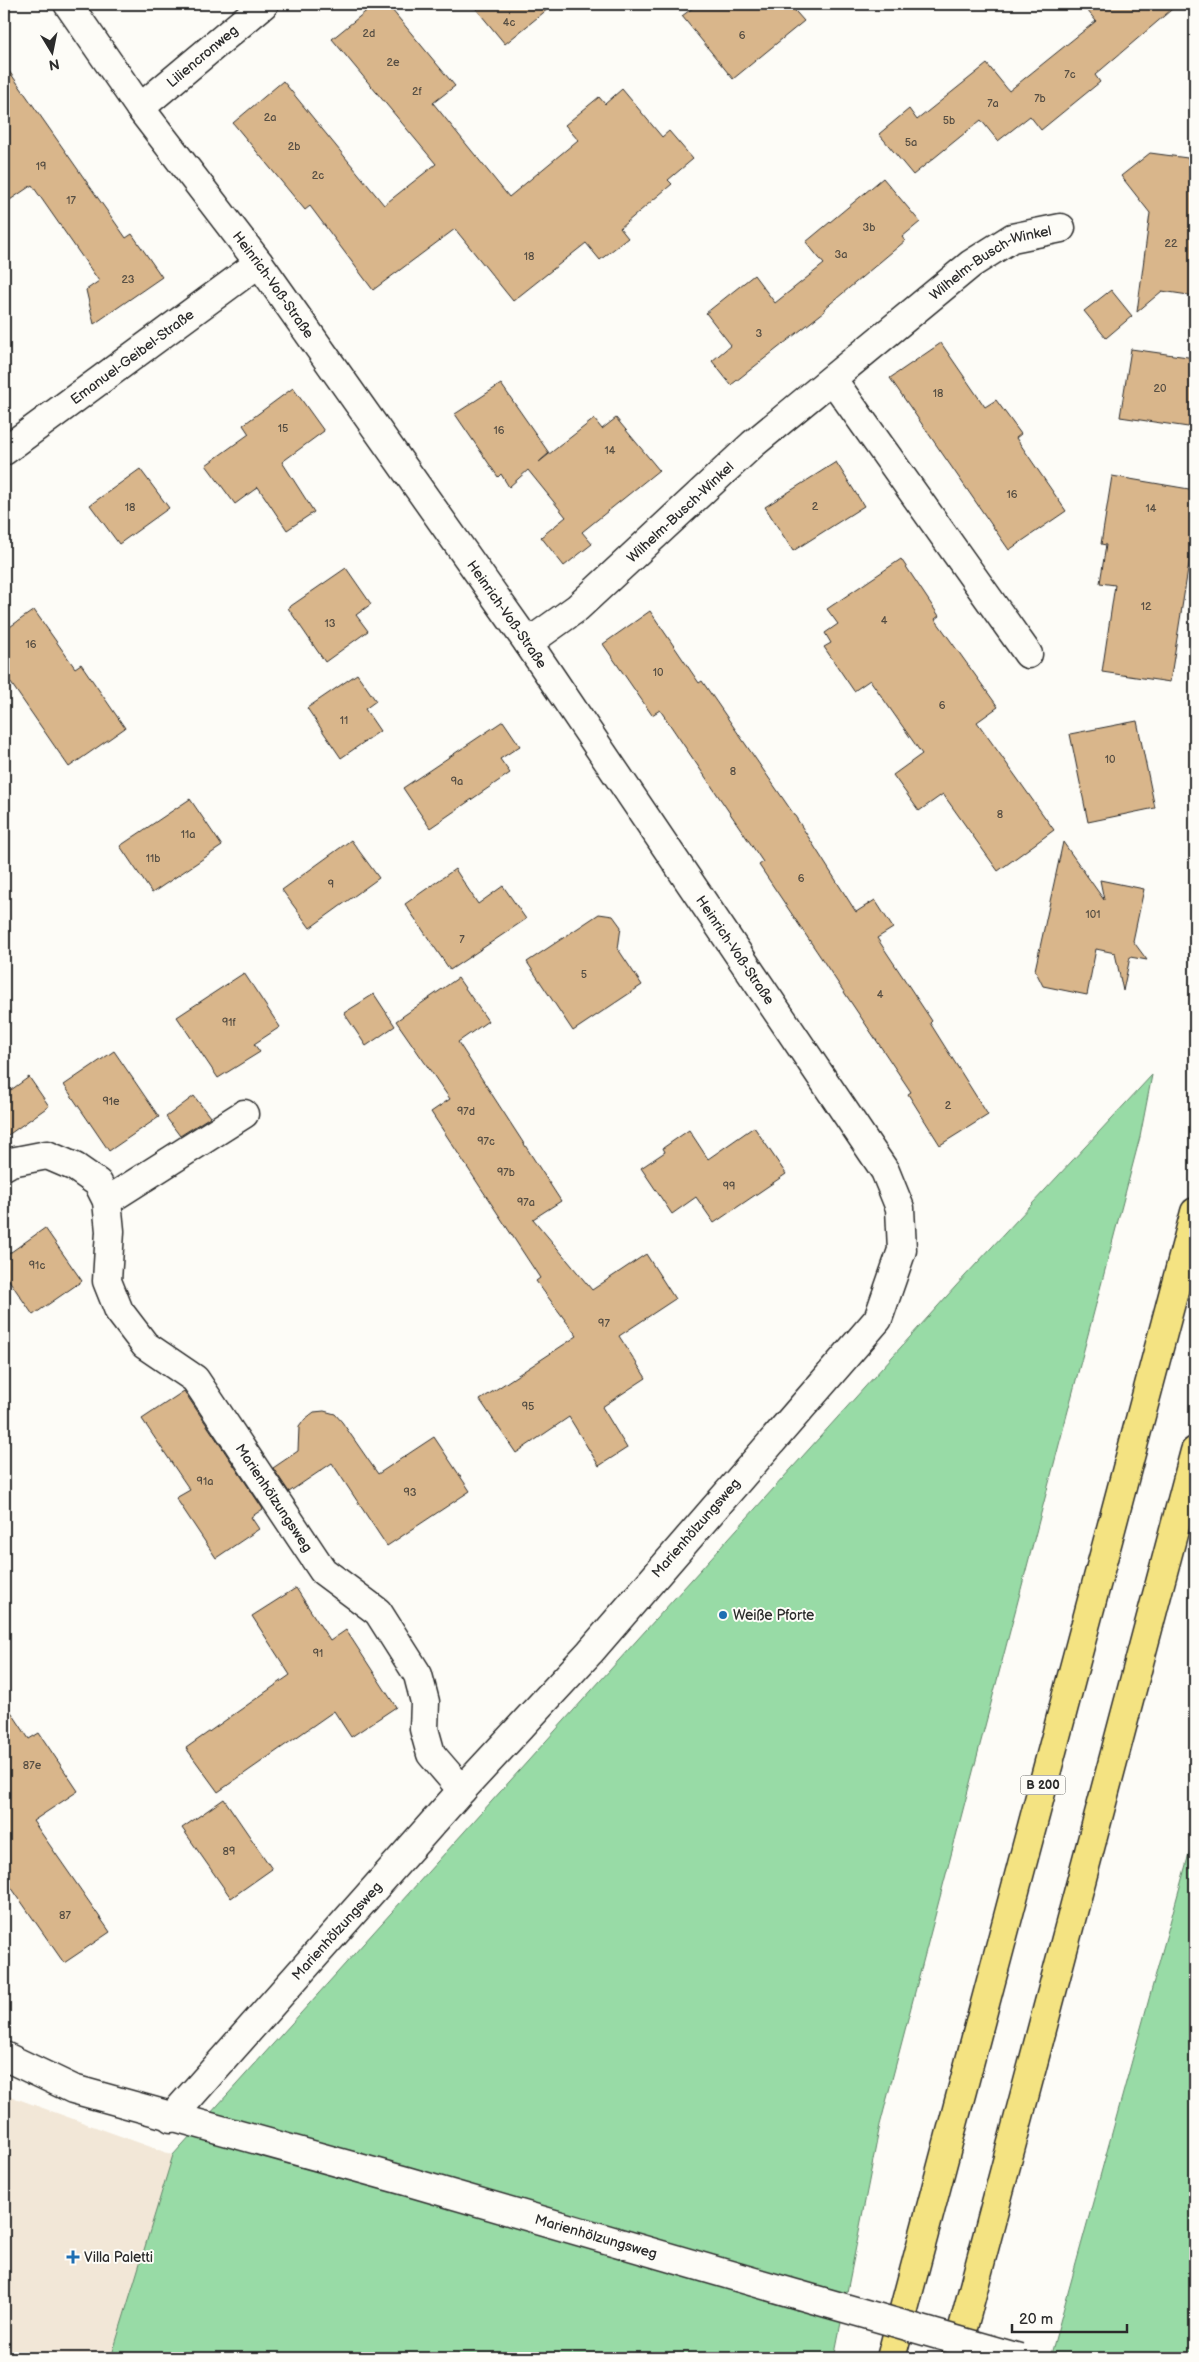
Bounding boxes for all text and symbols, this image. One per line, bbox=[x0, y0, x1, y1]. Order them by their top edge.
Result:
house number: 4c bbox=[503, 16, 515, 29]
street label: Liliencronweg bbox=[163, 21, 241, 91]
house number: 2d bbox=[363, 27, 375, 40]
north arrow bbox=[28, 28, 78, 78]
house number: 6 bbox=[739, 29, 746, 42]
text: N bbox=[48, 55, 61, 74]
house number: 2e bbox=[386, 56, 400, 69]
house number: 7c bbox=[1064, 68, 1076, 81]
house number: 2f bbox=[412, 85, 423, 98]
house number: 7b bbox=[1034, 92, 1046, 105]
house number: 7a bbox=[987, 97, 999, 110]
house number: 2a bbox=[264, 111, 276, 124]
house number: 5b bbox=[943, 114, 955, 127]
house number: 5a bbox=[905, 136, 917, 149]
house number: 2b bbox=[288, 140, 300, 153]
house number: 19 bbox=[36, 160, 46, 173]
house number: 2c bbox=[312, 169, 324, 182]
house number: 17 bbox=[66, 194, 76, 207]
house number: 3b bbox=[863, 221, 875, 234]
street label: Wilhelm-Busch-Winkel bbox=[926, 222, 1053, 303]
street label: Heinrich-Voß-Straße bbox=[229, 228, 318, 341]
house number: 22 bbox=[1165, 237, 1178, 250]
house number: 3a bbox=[835, 248, 848, 261]
house number: 18 bbox=[524, 250, 534, 263]
house number: 23 bbox=[121, 273, 135, 286]
street label: Emanuel-Geibel-Straße bbox=[67, 306, 197, 408]
house number: 3 bbox=[756, 327, 763, 340]
house number: 20 bbox=[1154, 382, 1167, 395]
house number: 18 bbox=[933, 387, 943, 400]
house number: 15 bbox=[278, 422, 288, 435]
house number: 16 bbox=[494, 424, 505, 437]
house number: 14 bbox=[605, 444, 616, 457]
street label: Wilhelm-Busch-Winkel bbox=[623, 458, 737, 566]
house number: 16 bbox=[1007, 488, 1018, 501]
house number: 2 bbox=[812, 500, 819, 513]
house number: 18 bbox=[125, 501, 135, 514]
house number: 14 bbox=[1146, 502, 1157, 515]
street label: Heinrich-Voß-Straße bbox=[464, 557, 551, 671]
house number: 12 bbox=[1141, 600, 1152, 613]
house number: 4 bbox=[881, 614, 888, 627]
house number: 13 bbox=[324, 617, 336, 630]
house number: 16 bbox=[26, 638, 37, 651]
house number: 10 bbox=[653, 666, 664, 679]
house number: 6 bbox=[939, 699, 946, 712]
house number: 11 bbox=[340, 714, 348, 727]
house number: 10 bbox=[1105, 753, 1116, 766]
house number: 8 bbox=[730, 765, 736, 778]
house number: 9a bbox=[451, 775, 463, 788]
house number: 8 bbox=[997, 808, 1003, 821]
house number: 11a bbox=[181, 828, 195, 841]
house number: 11b bbox=[146, 852, 160, 865]
house number: 6 bbox=[798, 872, 805, 885]
house number: 9 bbox=[328, 878, 334, 891]
street label: Heinrich-Voß-Straße bbox=[693, 892, 778, 1008]
house number: 101 bbox=[1086, 908, 1100, 921]
house number: 7 bbox=[459, 933, 465, 946]
house number: 5 bbox=[581, 968, 587, 981]
house number: 4 bbox=[877, 988, 884, 1001]
house number: 91f bbox=[222, 1016, 237, 1029]
house number: 91e bbox=[102, 1095, 120, 1108]
house number: 2 bbox=[945, 1099, 952, 1112]
house number: 97d bbox=[457, 1105, 475, 1118]
house number: 97c bbox=[477, 1135, 495, 1148]
house number: 97b bbox=[497, 1166, 515, 1179]
house number: 99 bbox=[723, 1180, 735, 1193]
house number: 97a bbox=[517, 1196, 535, 1209]
house number: 91c bbox=[29, 1259, 45, 1272]
house number: 97 bbox=[598, 1317, 610, 1330]
house number: 95 bbox=[522, 1400, 534, 1413]
street label: Marienhölzungsweg bbox=[232, 1441, 316, 1555]
house number: 91a bbox=[197, 1475, 213, 1488]
street label: Marienhölzungsweg bbox=[648, 1475, 744, 1581]
house number: 93 bbox=[403, 1486, 417, 1499]
place label: Weiße Pforte bbox=[733, 1607, 814, 1624]
marker: Weiße Pforte bbox=[717, 1609, 729, 1621]
house number: 91 bbox=[313, 1647, 323, 1660]
house number: 87e bbox=[23, 1759, 42, 1772]
road number: B 200 bbox=[1020, 1776, 1066, 1794]
house number: 89 bbox=[223, 1845, 235, 1858]
street label: Marienhölzungsweg bbox=[288, 1878, 386, 1984]
house number: 87 bbox=[59, 1909, 71, 1922]
street label: Marienhölzungsweg bbox=[533, 2210, 659, 2262]
place label: Villa Paletti bbox=[84, 2249, 153, 2266]
marker: Villa Paletti bbox=[66, 2250, 80, 2264]
scale bar bbox=[1012, 2302, 1126, 2334]
text: 20 m bbox=[1019, 2310, 1053, 2329]

